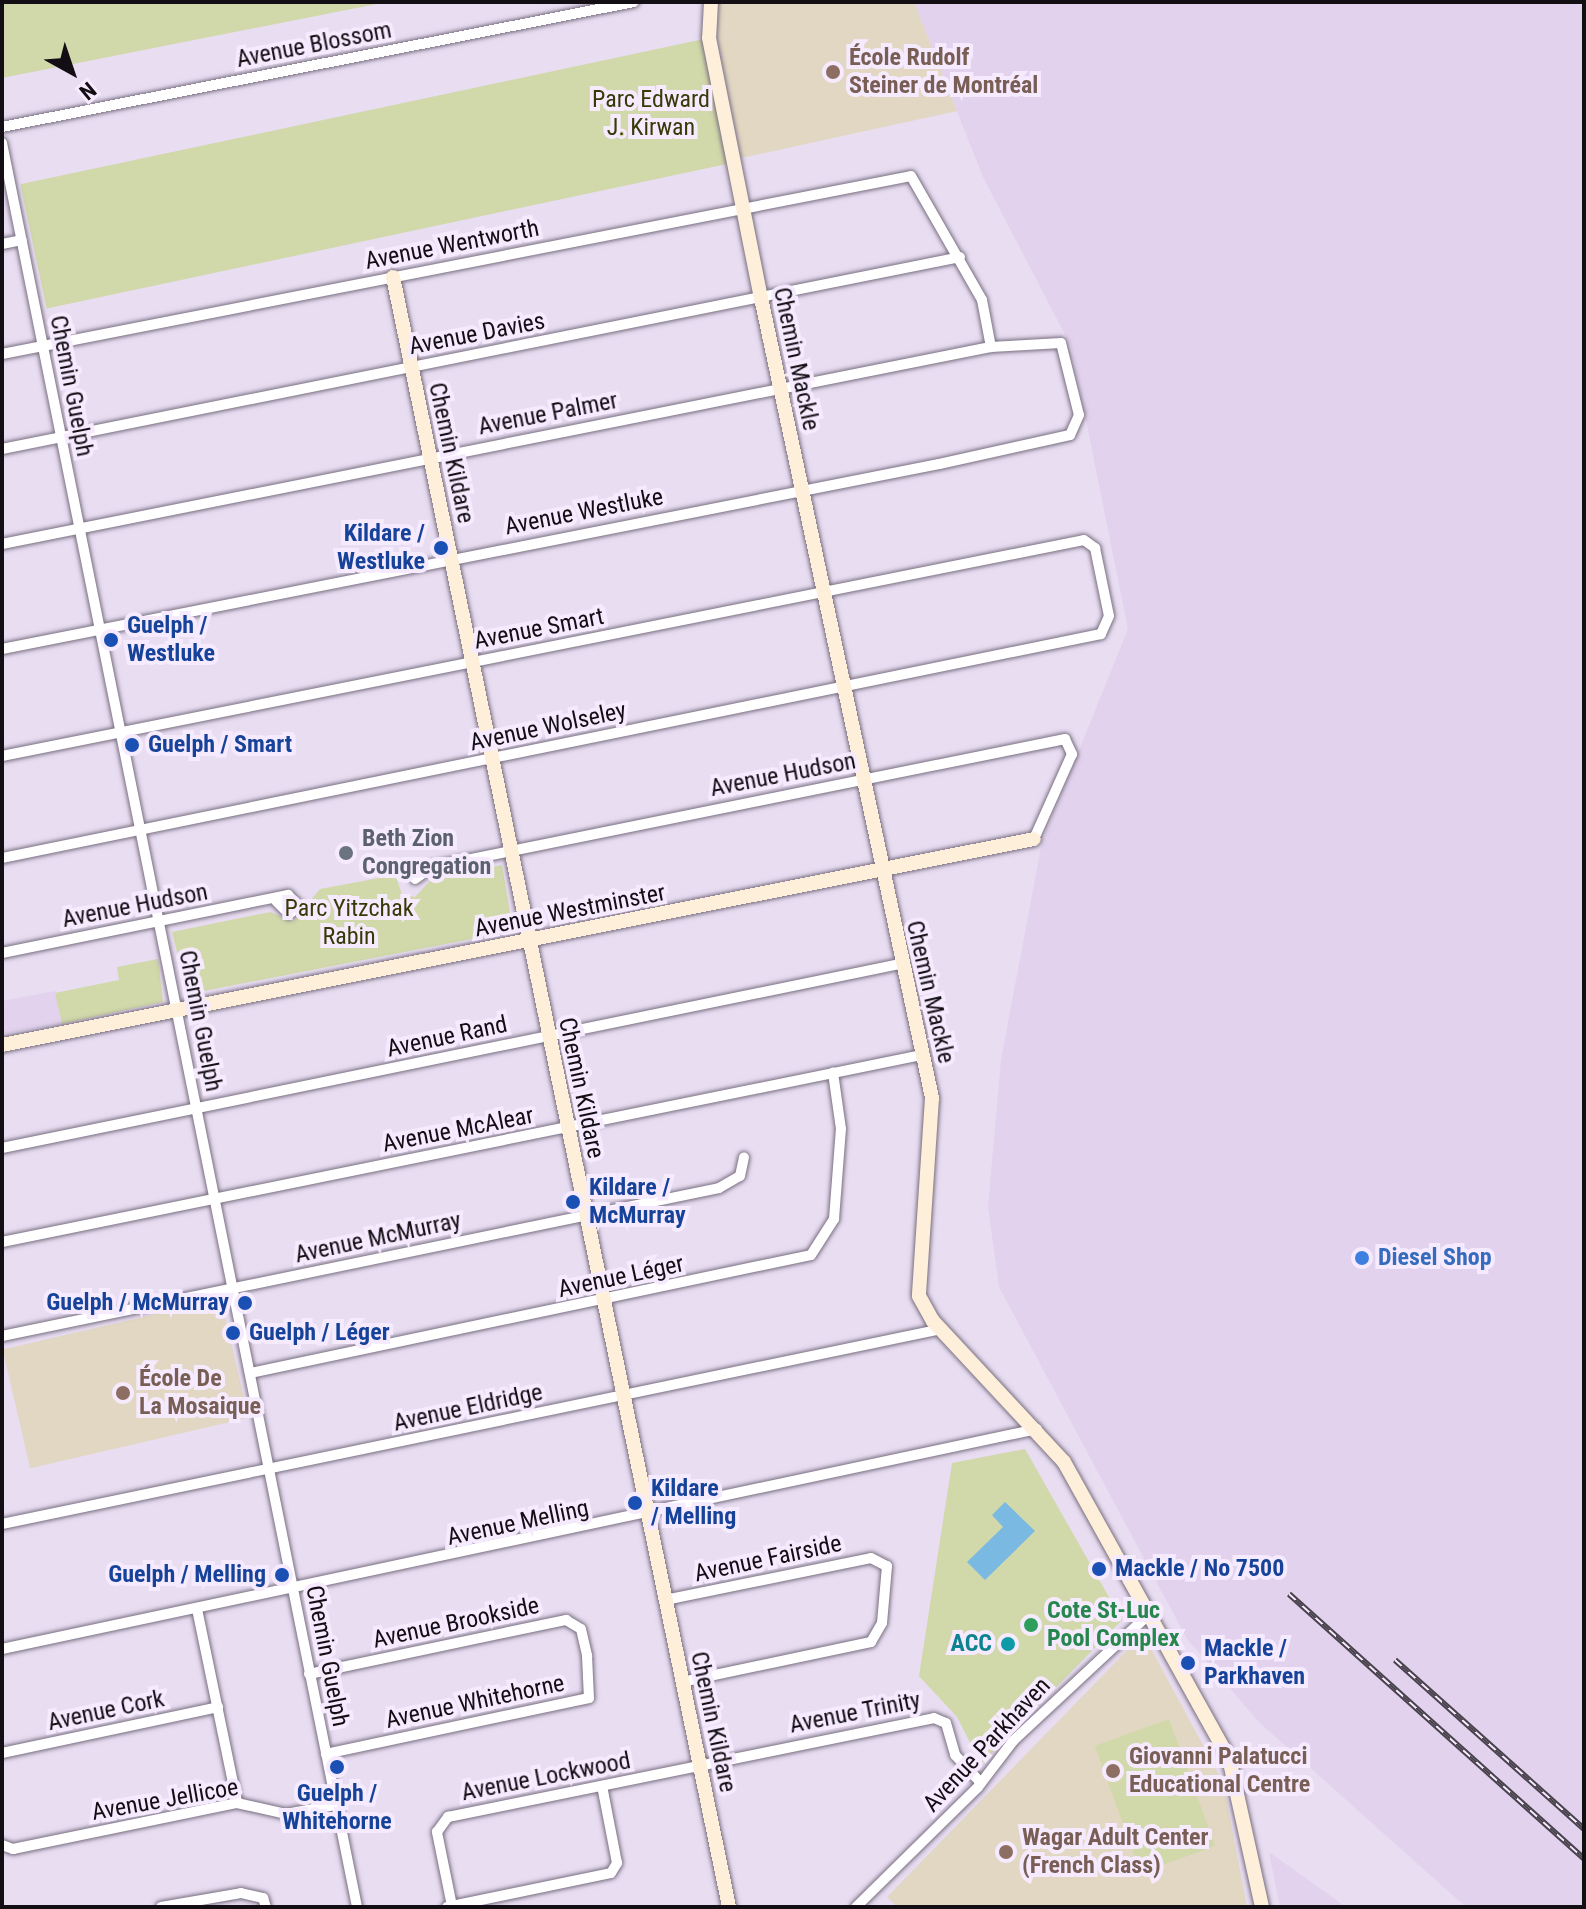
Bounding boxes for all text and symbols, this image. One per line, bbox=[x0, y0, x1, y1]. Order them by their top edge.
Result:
street label: Avenue Blossom bbox=[234, 16, 394, 74]
north arrow bbox=[32, 32, 112, 112]
place label: École Rudolf Steiner de Montréal bbox=[849, 44, 1038, 100]
marker: École Rudolf Steiner de Montréal bbox=[824, 63, 842, 81]
text: N bbox=[75, 77, 101, 105]
park label: Parc Edward J. Kirwan bbox=[592, 86, 710, 142]
street label: Avenue Wentworth bbox=[363, 214, 541, 276]
street label: Chemin Mackle bbox=[767, 285, 825, 433]
street label: Avenue Davies bbox=[407, 307, 547, 361]
street label: Chemin Guelph bbox=[43, 313, 99, 459]
street label: Chemin Kildare bbox=[422, 380, 480, 526]
street label: Avenue Palmer bbox=[476, 386, 620, 442]
street label: Avenue Westluke bbox=[502, 483, 666, 541]
place label: Kildare / Westluke bbox=[337, 520, 425, 576]
marker: Kildare / Westluke bbox=[432, 539, 450, 557]
street label: Avenue Smart bbox=[472, 602, 606, 656]
place label: Guelph / Westluke bbox=[127, 612, 215, 668]
marker: Guelph / Westluke bbox=[102, 631, 120, 649]
street label: Avenue Wolseley bbox=[467, 696, 629, 758]
place label: Guelph / Smart bbox=[148, 731, 292, 759]
marker: Guelph / Smart bbox=[123, 736, 141, 754]
street label: Avenue Hudson bbox=[708, 747, 858, 803]
place label: Beth Zion Congregation bbox=[362, 825, 491, 881]
marker: Beth Zion Congregation bbox=[337, 844, 355, 862]
street label: Avenue Hudson bbox=[60, 878, 210, 934]
street label: Avenue Westminster bbox=[472, 878, 668, 944]
park label: Parc Yitzchak Rabin bbox=[285, 895, 413, 951]
street label: Chemin Mackle bbox=[900, 918, 960, 1066]
street label: Chemin Guelph bbox=[172, 948, 228, 1094]
street label: Avenue Rand bbox=[384, 1010, 510, 1064]
street label: Chemin Kildare bbox=[552, 1015, 610, 1161]
street label: Avenue McAlear bbox=[380, 1101, 536, 1159]
place label: Kildare / McMurray bbox=[589, 1174, 686, 1230]
marker: Kildare / McMurray bbox=[564, 1193, 582, 1211]
street label: Avenue McMurray bbox=[292, 1206, 464, 1270]
place label: Diesel Shop bbox=[1378, 1244, 1492, 1272]
marker: Diesel Shop bbox=[1353, 1249, 1371, 1267]
street label: Avenue Léger bbox=[556, 1250, 686, 1304]
place label: Guelph / McMurray bbox=[46, 1289, 229, 1317]
marker: Guelph / McMurray bbox=[236, 1294, 254, 1312]
place label: Guelph / Léger bbox=[249, 1319, 390, 1347]
marker: Guelph / Léger bbox=[224, 1324, 242, 1342]
place label: École De La Mosaique bbox=[139, 1365, 261, 1421]
street label: Avenue Eldridge bbox=[391, 1378, 545, 1438]
marker: École De La Mosaique bbox=[114, 1384, 132, 1402]
place label: Kildare / Melling bbox=[651, 1475, 736, 1531]
street label: Avenue Melling bbox=[445, 1494, 591, 1552]
marker: Kildare / Melling bbox=[626, 1494, 644, 1512]
street label: Avenue Fairside bbox=[692, 1529, 844, 1589]
place label: Mackle / No 7500 bbox=[1115, 1555, 1284, 1583]
marker: Mackle / No 7500 bbox=[1090, 1560, 1108, 1578]
place label: Guelph / Melling bbox=[108, 1561, 266, 1589]
marker: Guelph / Melling bbox=[273, 1566, 291, 1584]
street label: Chemin Guelph bbox=[299, 1583, 355, 1729]
street label: Avenue Brookside bbox=[370, 1591, 542, 1655]
place label: Cote St-Luc Pool Complex bbox=[1047, 1597, 1180, 1653]
marker: Cote St-Luc Pool Complex bbox=[1022, 1616, 1040, 1634]
place label: ACC bbox=[951, 1630, 992, 1658]
marker: ACC bbox=[999, 1635, 1017, 1653]
place label: Mackle / Parkhaven bbox=[1204, 1635, 1305, 1691]
street label: Chemin Kildare bbox=[684, 1649, 742, 1795]
marker: Mackle / Parkhaven bbox=[1179, 1654, 1197, 1672]
street label: Avenue Whitehorne bbox=[383, 1669, 567, 1735]
street label: Avenue Parkhaven bbox=[917, 1672, 1057, 1818]
street label: Avenue Cork bbox=[45, 1685, 167, 1737]
street label: Avenue Trinity bbox=[787, 1686, 923, 1740]
place label: Giovanni Palatucci Educational Centre bbox=[1129, 1743, 1310, 1799]
street label: Avenue Lockwood bbox=[459, 1746, 633, 1808]
marker: Guelph / Whitehorne bbox=[328, 1758, 346, 1776]
marker: Giovanni Palatucci Educational Centre bbox=[1104, 1762, 1122, 1780]
street label: Avenue Jellicoe bbox=[89, 1773, 241, 1827]
place label: Guelph / Whitehorne bbox=[282, 1780, 392, 1836]
place label: Wagar Adult Center (French Class) bbox=[1022, 1824, 1209, 1880]
marker: Wagar Adult Center (French Class) bbox=[997, 1843, 1015, 1861]

